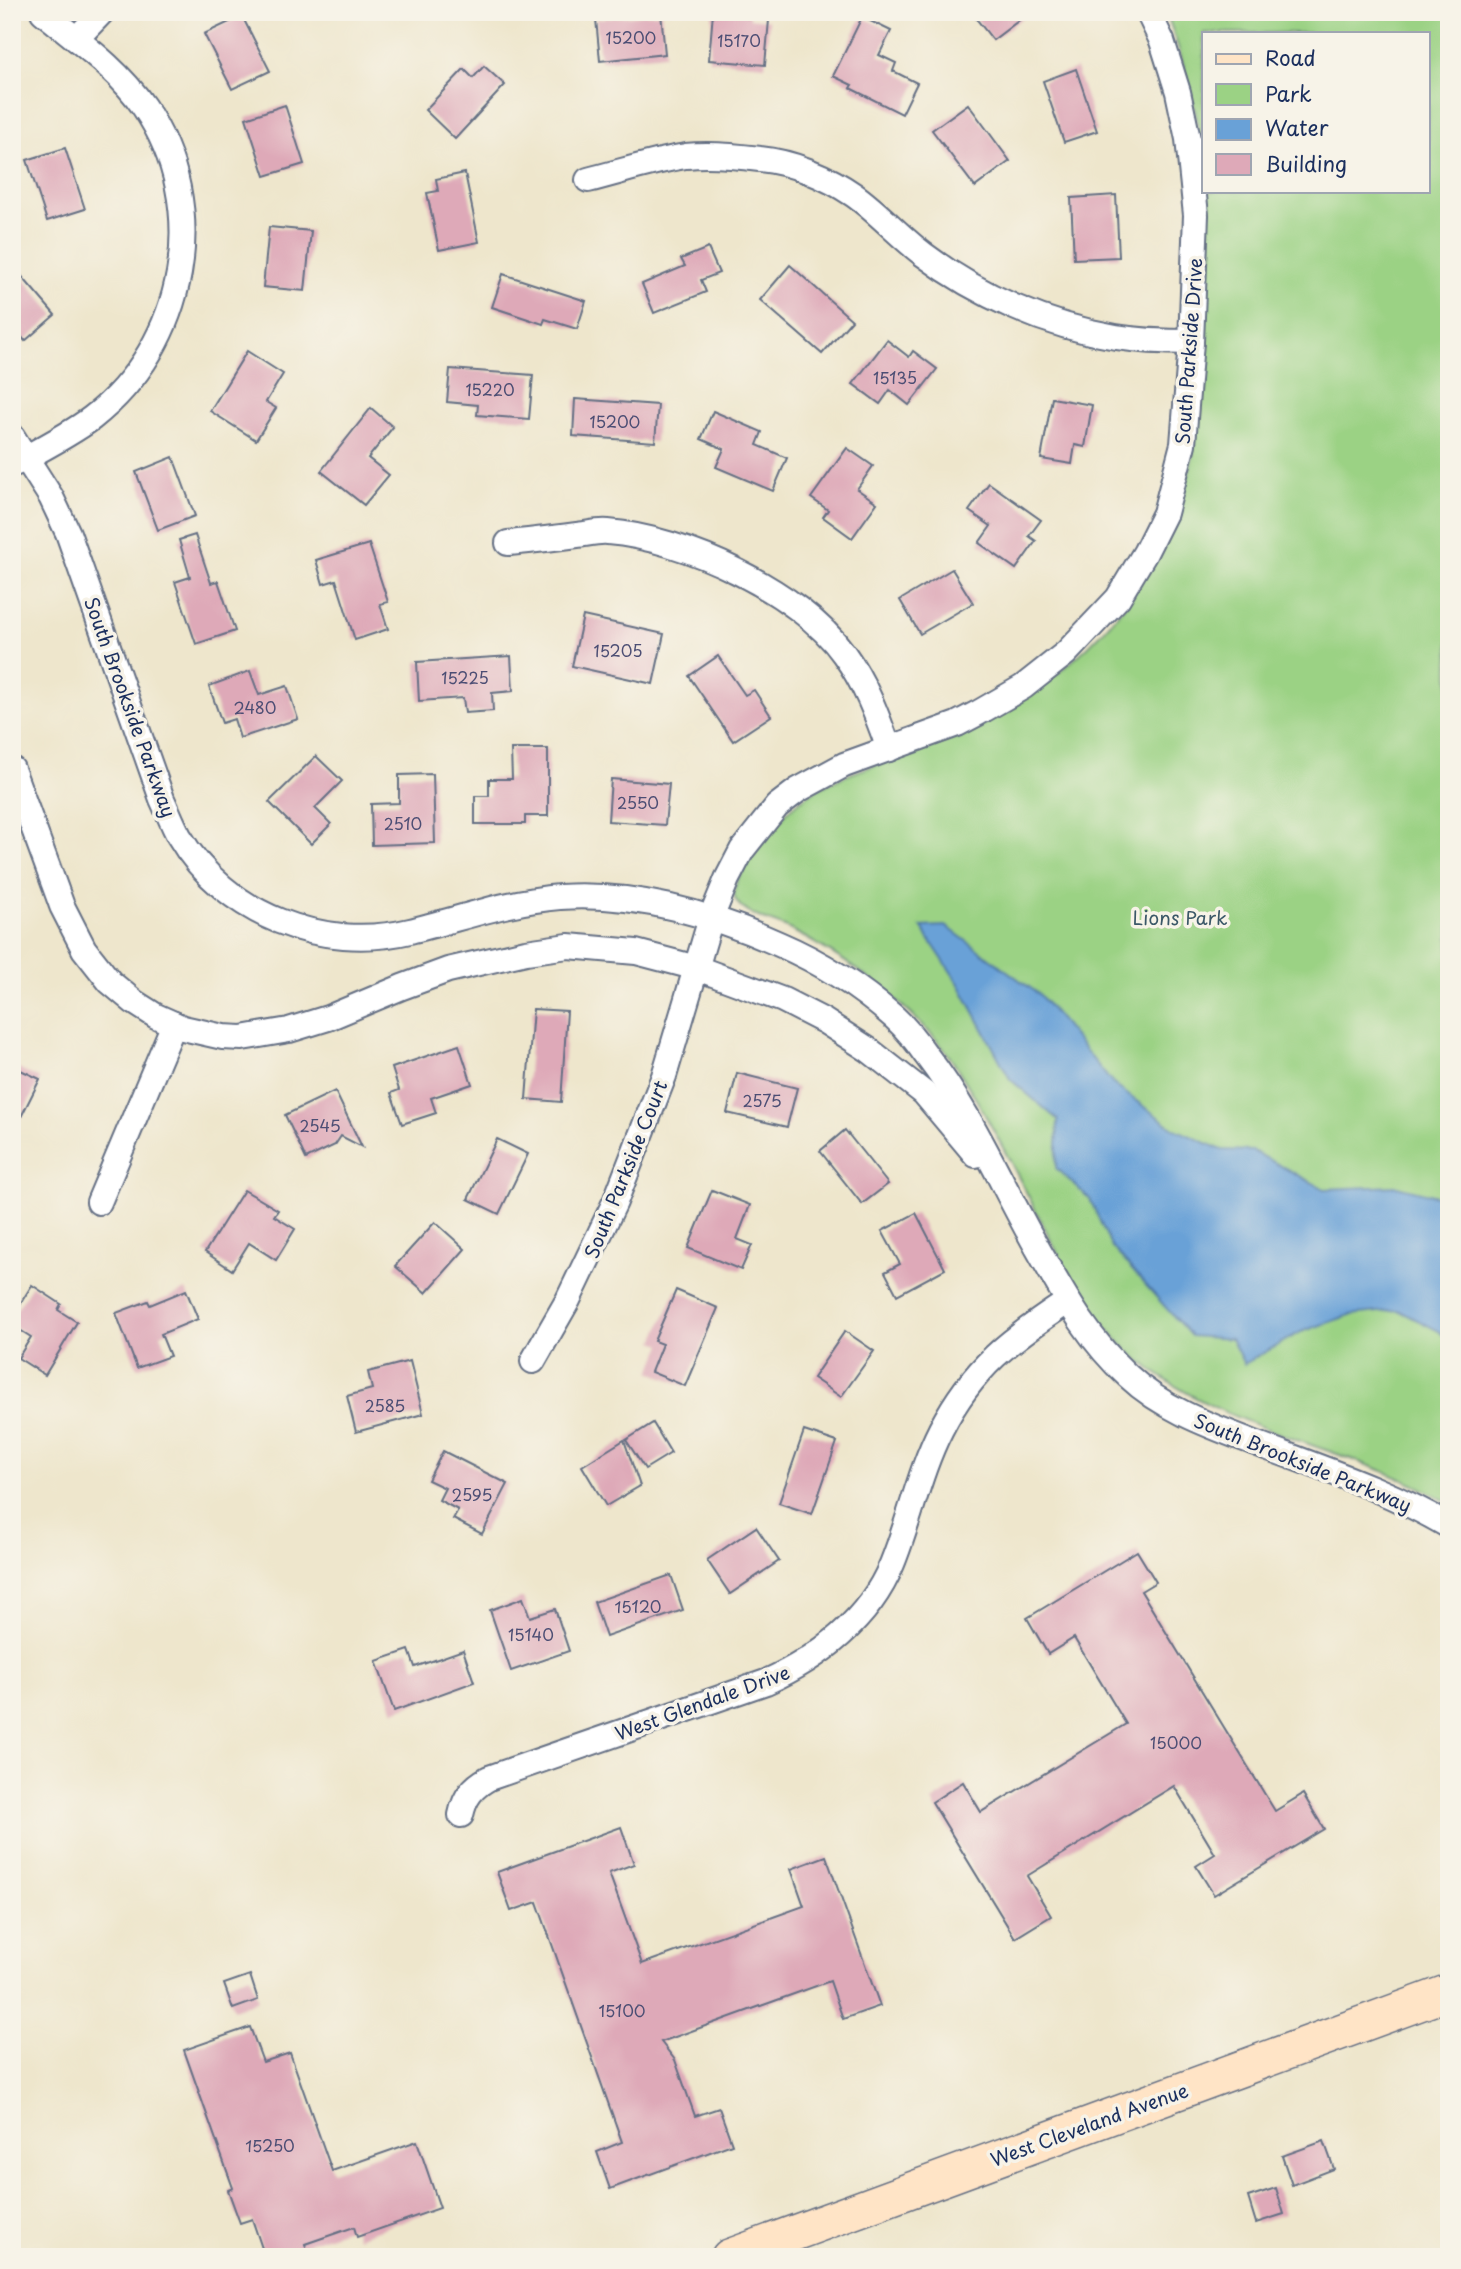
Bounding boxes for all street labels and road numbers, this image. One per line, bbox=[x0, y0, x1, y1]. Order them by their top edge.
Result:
street label: South Parkside Drive bbox=[1168, 257, 1208, 445]
street label: South Brookside Parkway bbox=[78, 593, 184, 821]
street label: South Parkside Court bbox=[577, 1076, 674, 1262]
street label: South Brookside Parkway bbox=[1190, 1406, 1416, 1518]
street label: West Glendale Drive bbox=[611, 1657, 793, 1747]
street label: West Cleveland Avenue bbox=[986, 2075, 1192, 2173]

